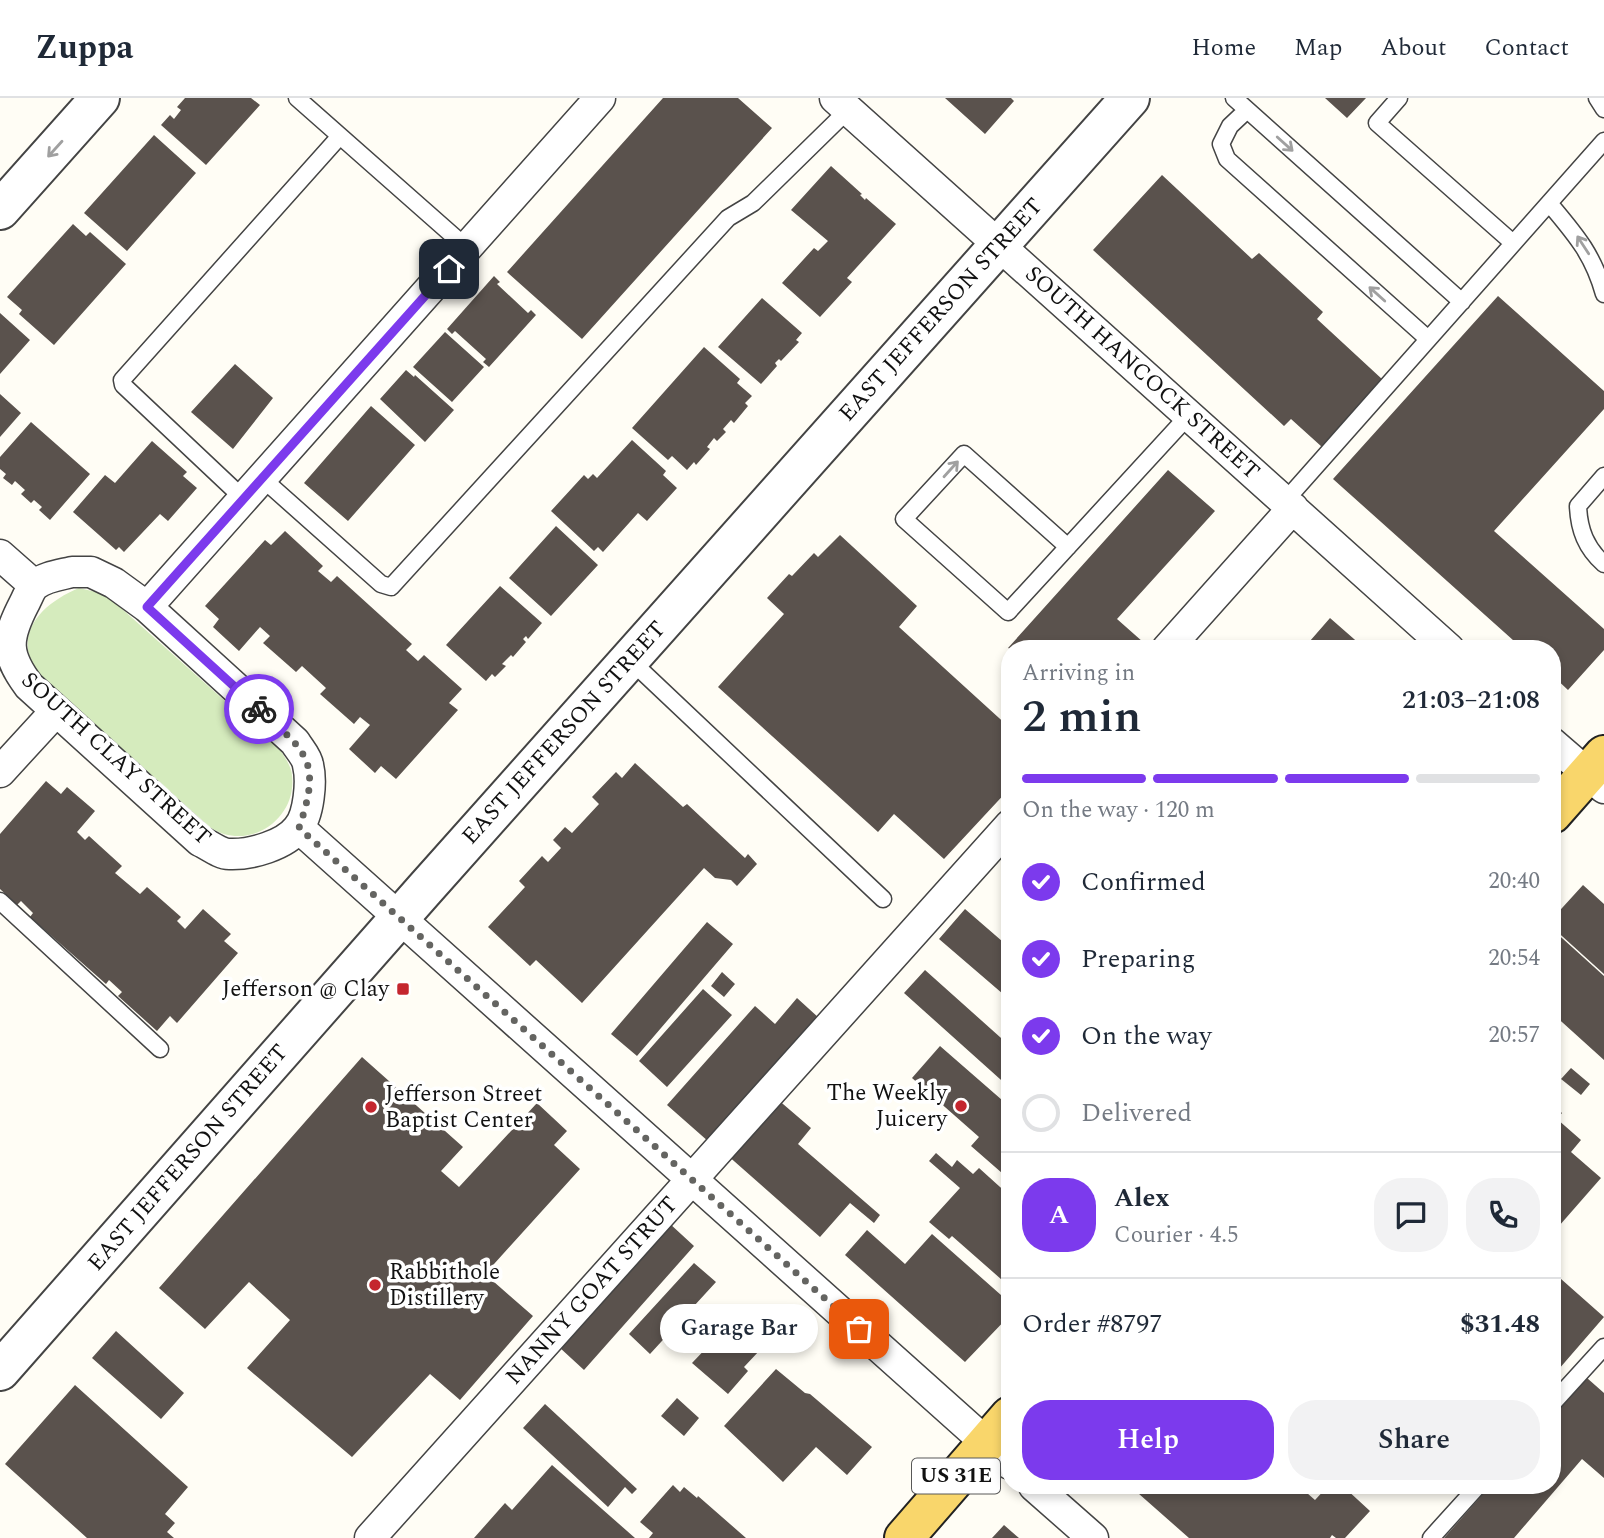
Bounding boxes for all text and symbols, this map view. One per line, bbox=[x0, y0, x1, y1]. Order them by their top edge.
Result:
text: Zuppa bbox=[35, 23, 134, 73]
text: Home bbox=[1191, 30, 1256, 66]
text: Map bbox=[1294, 30, 1342, 66]
text: About bbox=[1380, 30, 1446, 66]
text: Contact bbox=[1484, 30, 1569, 66]
one-way arrow bbox=[1276, 135, 1293, 152]
one-way arrow bbox=[46, 140, 63, 157]
street label: EAST JEFFERSON STREET bbox=[831, 190, 1051, 430]
one-way arrow bbox=[1575, 236, 1590, 255]
pin bbox=[419, 239, 479, 299]
icon: home bbox=[430, 250, 468, 288]
street label: SOUTH HANCOCK STREET bbox=[1017, 258, 1267, 488]
one-way arrow bbox=[1368, 286, 1386, 302]
one-way arrow bbox=[942, 461, 959, 478]
street label: EAST JEFFERSON STREET bbox=[454, 613, 674, 853]
text: Arriving in bbox=[1022, 656, 1135, 691]
street label: SOUTH CLAY STREET bbox=[13, 664, 219, 854]
courier bbox=[224, 674, 294, 744]
text: 21:03–21:08 bbox=[1402, 680, 1540, 720]
text: 2 min bbox=[1022, 682, 1141, 752]
icon: bike bbox=[240, 690, 278, 728]
text: On the way · 120 m bbox=[1022, 793, 1215, 828]
text: Confirmed bbox=[1081, 862, 1206, 902]
icon: check bbox=[1022, 863, 1060, 901]
text: 20:40 bbox=[1488, 864, 1540, 899]
text: Preparing bbox=[1081, 939, 1195, 979]
icon: check bbox=[1022, 940, 1060, 978]
text: 20:54 bbox=[1488, 941, 1540, 976]
place label: Jefferson @ Clay bbox=[222, 972, 390, 1007]
marker: Jefferson @ Clay bbox=[395, 981, 411, 997]
text: On the way bbox=[1081, 1016, 1212, 1056]
icon: check bbox=[1022, 1017, 1060, 1055]
text: 20:57 bbox=[1488, 1018, 1540, 1053]
street label: EAST JEFFERSON STREET bbox=[79, 1037, 297, 1279]
place label: The Weekly Juicery bbox=[826, 1076, 948, 1137]
place label: Jefferson Street Baptist Center bbox=[385, 1077, 542, 1138]
text: Delivered bbox=[1081, 1093, 1192, 1133]
marker: The Weekly Juicery bbox=[953, 1098, 969, 1114]
marker: Jefferson Street Baptist Center bbox=[363, 1099, 379, 1115]
text: Alex bbox=[1114, 1178, 1169, 1218]
button: chat bbox=[1374, 1178, 1448, 1252]
button: phone bbox=[1466, 1178, 1540, 1252]
street label: NANNY GOAT STRUT bbox=[497, 1189, 687, 1393]
text: A bbox=[1049, 1195, 1069, 1235]
text: Courier · 4.5 bbox=[1114, 1218, 1239, 1253]
place label: Rabbithole Distillery bbox=[389, 1255, 500, 1316]
marker: Rabbithole Distillery bbox=[367, 1277, 383, 1293]
pin bbox=[829, 1299, 889, 1359]
callout: Garage Bar bbox=[660, 1304, 817, 1354]
text: Order #8797 bbox=[1022, 1304, 1162, 1344]
text: $31.48 bbox=[1460, 1304, 1540, 1344]
icon: bag bbox=[840, 1310, 878, 1348]
text: Garage Bar bbox=[681, 1311, 797, 1346]
button: Help bbox=[1022, 1400, 1274, 1480]
button: Share bbox=[1288, 1400, 1540, 1480]
road number: US 31E bbox=[912, 1458, 1000, 1494]

